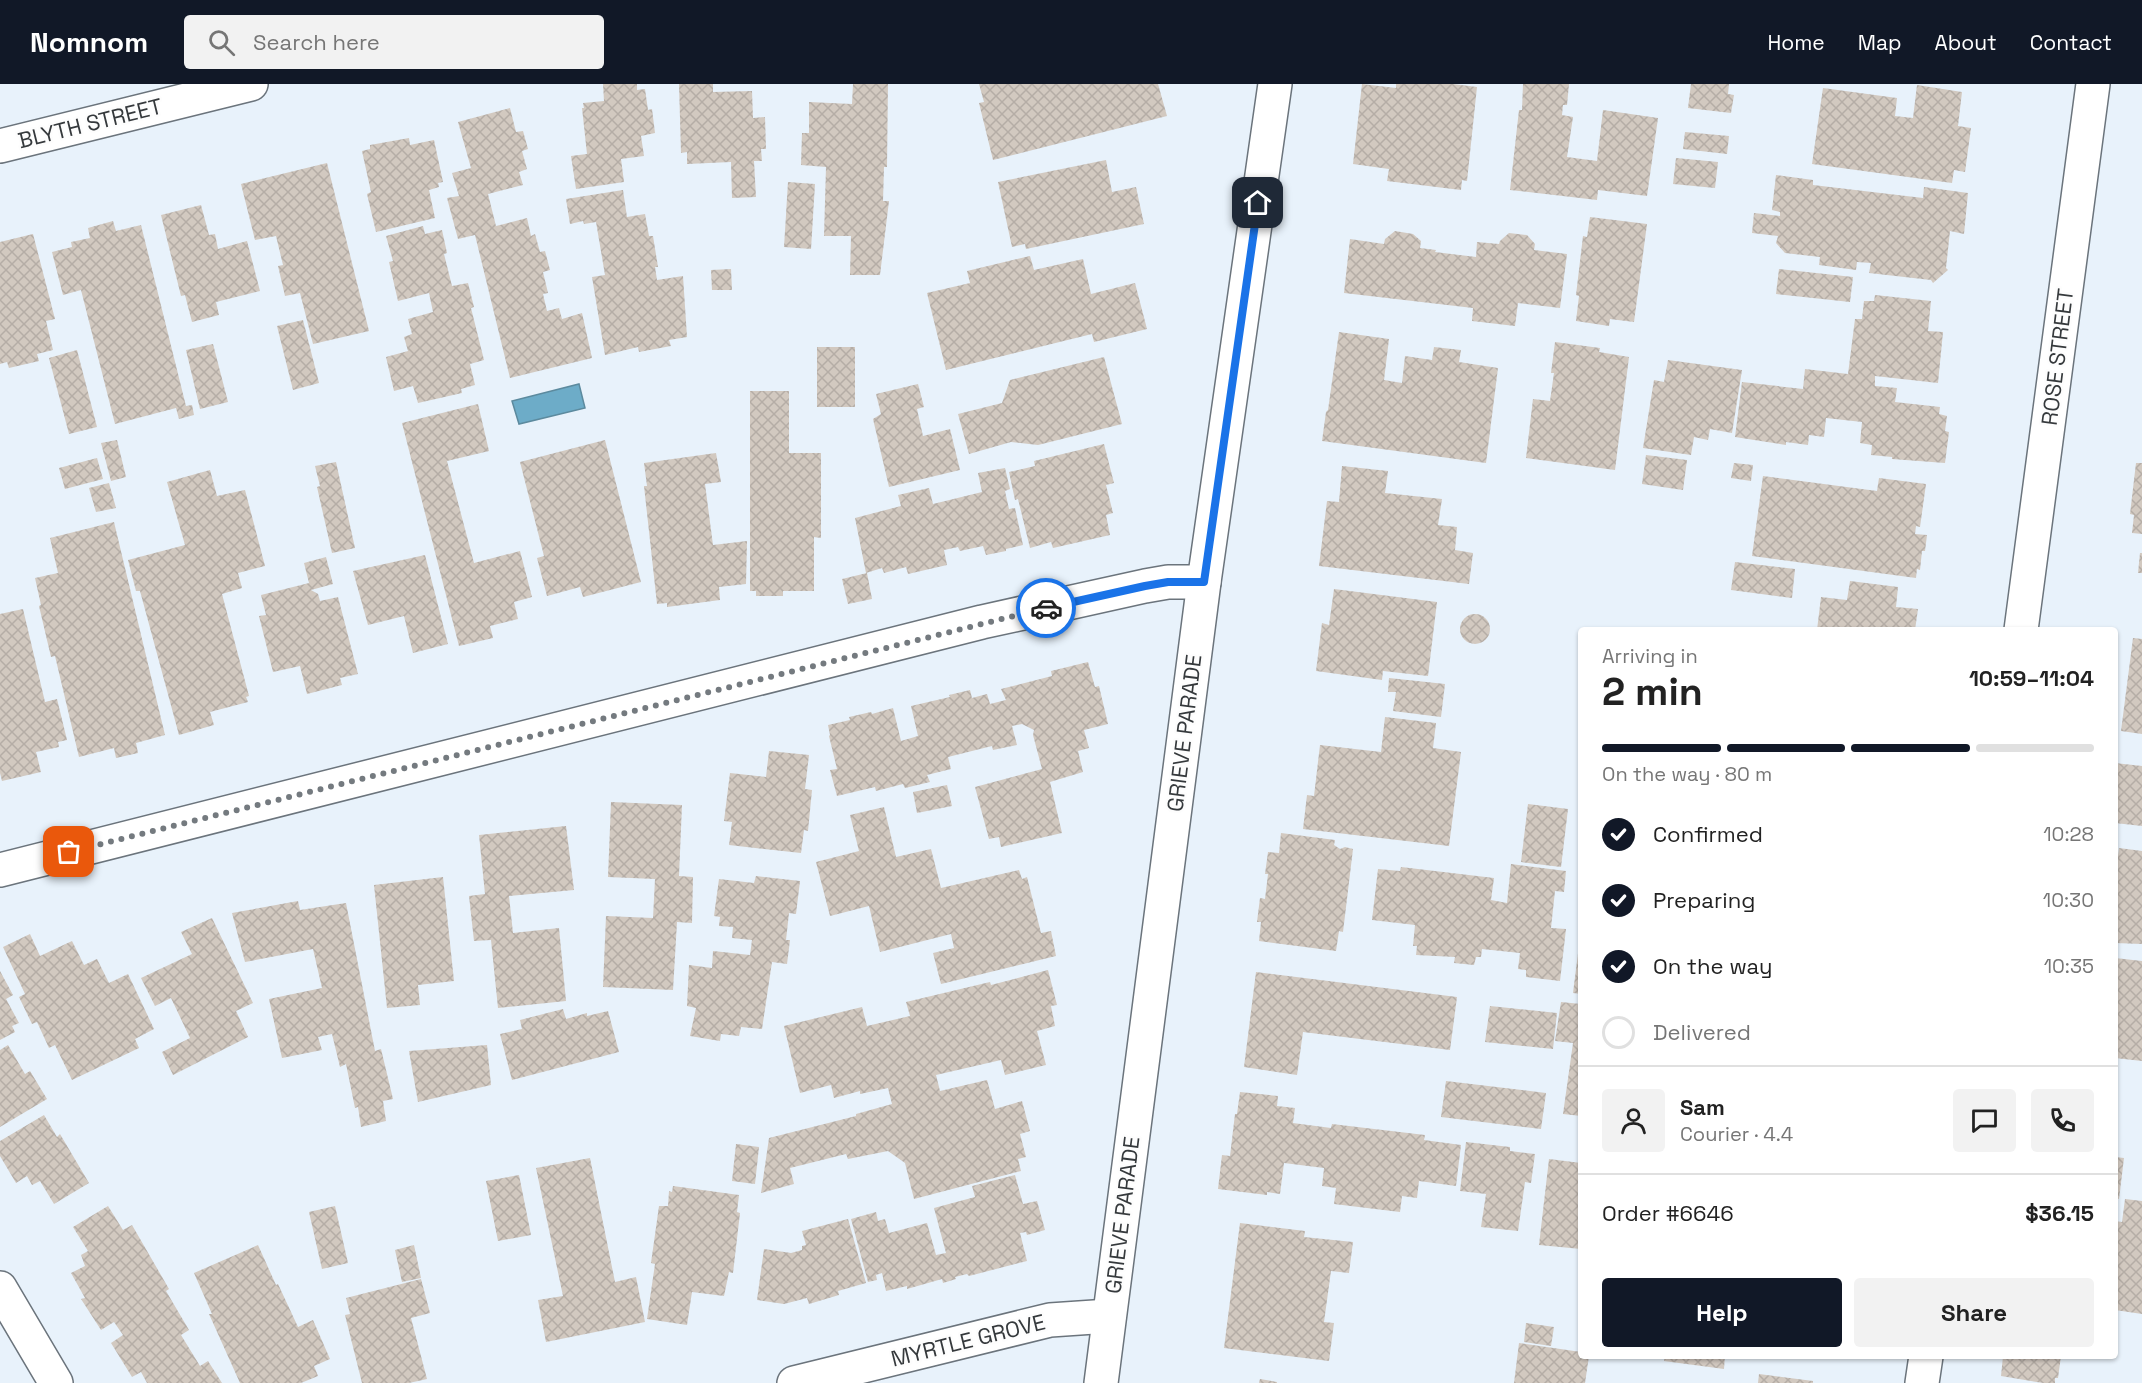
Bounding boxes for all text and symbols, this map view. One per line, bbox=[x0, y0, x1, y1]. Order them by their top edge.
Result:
search box bbox=[184, 15, 604, 69]
text: Nomnom bbox=[30, 24, 148, 60]
icon: search bbox=[205, 26, 238, 59]
text: Search here bbox=[253, 28, 380, 56]
text: Home bbox=[1767, 29, 1825, 56]
text: Map bbox=[1858, 29, 1902, 56]
text: About bbox=[1935, 29, 1997, 56]
text: Contact bbox=[2030, 29, 2112, 56]
street label: BLYTH STREET bbox=[15, 92, 165, 154]
pin bbox=[1232, 177, 1283, 228]
icon: home bbox=[1241, 186, 1274, 219]
street label: ROSE STREET bbox=[2035, 287, 2079, 427]
courier bbox=[1016, 578, 1076, 638]
icon: car bbox=[1030, 592, 1063, 625]
text: Arriving in bbox=[1602, 643, 1698, 669]
street label: GRIEVE PARADE bbox=[1160, 653, 1208, 813]
text: 10:59–11:04 bbox=[1969, 664, 2094, 692]
text: 2 min bbox=[1602, 667, 1703, 716]
text: On the way · 80 m bbox=[1602, 761, 1772, 787]
icon: check bbox=[1602, 818, 1635, 851]
text: Confirmed bbox=[1653, 820, 1763, 848]
text: 10:28 bbox=[2043, 821, 2094, 847]
pin bbox=[43, 826, 94, 877]
icon: bag bbox=[52, 835, 85, 868]
icon: check bbox=[1602, 884, 1635, 917]
text: Preparing bbox=[1653, 886, 1755, 914]
text: 10:30 bbox=[2043, 887, 2094, 913]
icon: check bbox=[1602, 950, 1635, 983]
text: On the way bbox=[1653, 952, 1772, 980]
text: 10:35 bbox=[2044, 953, 2094, 979]
text: Delivered bbox=[1653, 1018, 1751, 1046]
button: person bbox=[1602, 1089, 1665, 1152]
button: chat bbox=[1953, 1089, 2016, 1152]
button: phone bbox=[2031, 1089, 2094, 1152]
text: Sam bbox=[1680, 1093, 1725, 1121]
text: Courier · 4.4 bbox=[1680, 1121, 1793, 1147]
street label: GRIEVE PARADE bbox=[1098, 1135, 1146, 1295]
text: Order #6646 bbox=[1602, 1199, 1734, 1227]
text: $36.15 bbox=[2025, 1199, 2094, 1227]
button: Help bbox=[1602, 1278, 1842, 1347]
button: Share bbox=[1854, 1278, 2094, 1347]
street label: MYRTLE GROVE bbox=[888, 1307, 1048, 1373]

